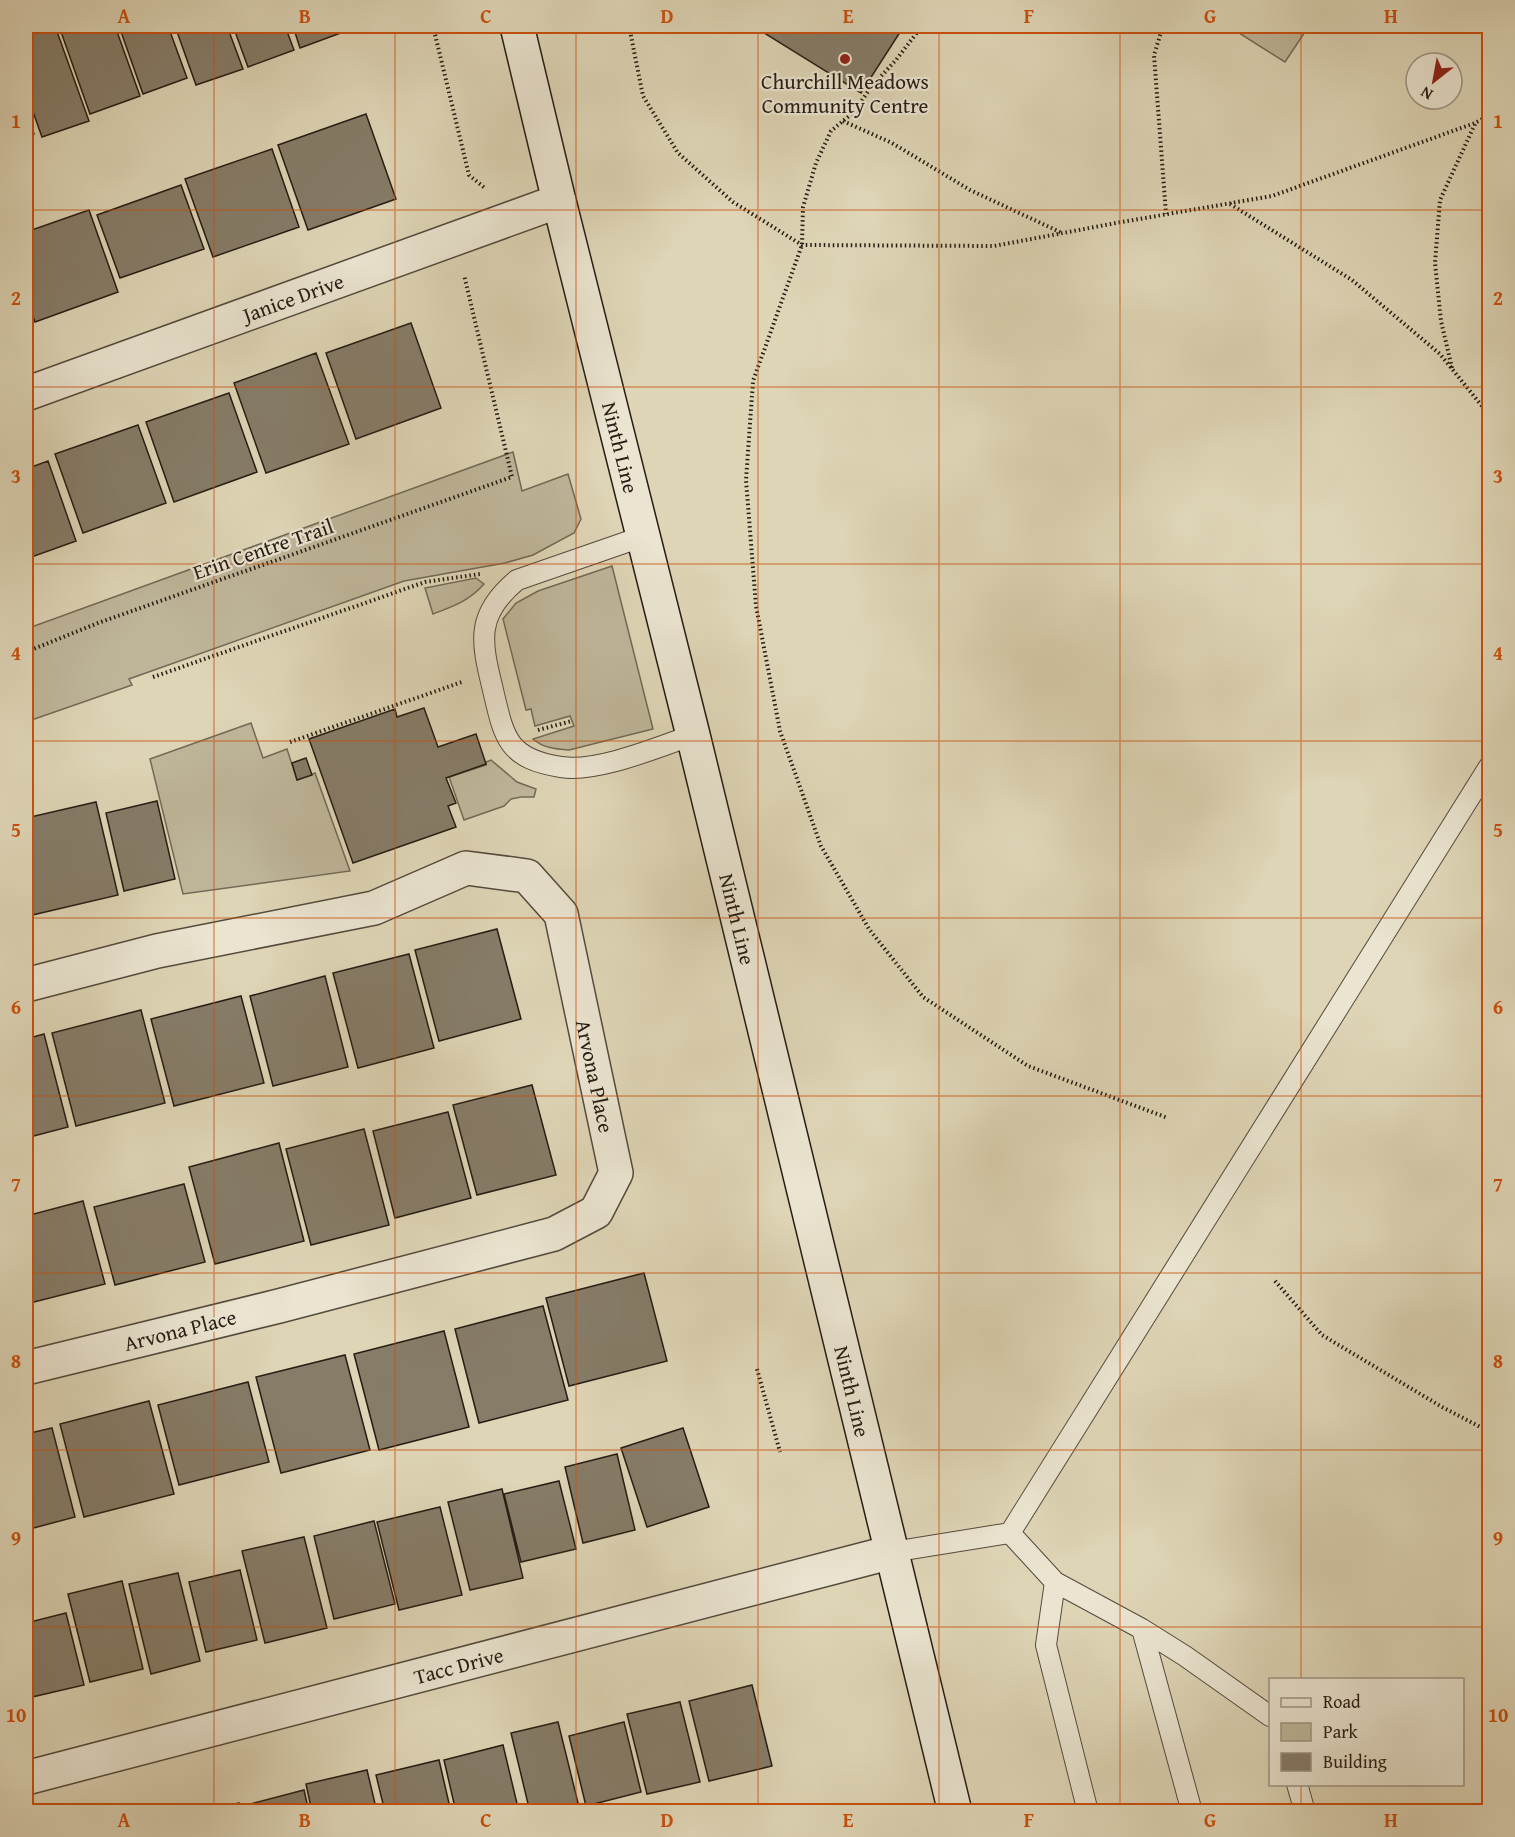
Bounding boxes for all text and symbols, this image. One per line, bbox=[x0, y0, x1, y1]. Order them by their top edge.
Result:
text: A bbox=[118, 1, 131, 30]
text: B bbox=[299, 1, 311, 30]
text: C bbox=[480, 1, 492, 30]
text: D bbox=[660, 1, 674, 30]
text: E bbox=[843, 1, 854, 30]
text: F bbox=[1024, 1, 1034, 30]
text: G bbox=[1204, 1, 1216, 30]
text: H bbox=[1384, 1, 1398, 30]
north arrow bbox=[1404, 51, 1464, 111]
marker: Churchill Meadows Community Centre bbox=[838, 52, 852, 66]
place label: Churchill Meadows Community Centre bbox=[761, 66, 929, 121]
text: N bbox=[1415, 81, 1437, 107]
text: 1 bbox=[11, 106, 21, 135]
text: 1 bbox=[1493, 106, 1503, 135]
street label: Janice Drive bbox=[235, 265, 348, 331]
text: 2 bbox=[11, 283, 21, 312]
text: 2 bbox=[1493, 283, 1503, 312]
street label: Ninth Line bbox=[594, 398, 647, 496]
text: 3 bbox=[11, 461, 21, 490]
text: 3 bbox=[1493, 461, 1503, 490]
street label: Erin Centre Trail bbox=[189, 510, 338, 588]
text: 4 bbox=[11, 638, 21, 667]
text: 4 bbox=[1493, 638, 1503, 667]
text: 5 bbox=[11, 815, 21, 844]
text: 5 bbox=[1493, 815, 1503, 844]
street label: Ninth Line bbox=[712, 870, 764, 968]
text: 6 bbox=[11, 992, 21, 1021]
text: 6 bbox=[1493, 992, 1503, 1021]
street label: Arvona Place bbox=[568, 1017, 623, 1136]
text: 7 bbox=[11, 1169, 21, 1198]
text: 7 bbox=[1493, 1169, 1503, 1198]
street label: Arvona Place bbox=[121, 1301, 240, 1359]
street label: Ninth Line bbox=[827, 1342, 879, 1440]
text: 8 bbox=[11, 1346, 21, 1375]
text: 8 bbox=[1493, 1346, 1503, 1375]
text: 9 bbox=[11, 1523, 21, 1552]
text: 9 bbox=[1493, 1523, 1503, 1552]
street label: Tacc Drive bbox=[410, 1639, 507, 1692]
legend bbox=[1269, 1678, 1464, 1786]
text: Road bbox=[1323, 1688, 1361, 1715]
text: 10 bbox=[6, 1700, 26, 1729]
text: 10 bbox=[1488, 1700, 1508, 1729]
text: Park bbox=[1323, 1718, 1359, 1745]
text: Building bbox=[1323, 1748, 1387, 1775]
text: A bbox=[118, 1805, 131, 1834]
text: B bbox=[299, 1805, 311, 1834]
text: C bbox=[480, 1805, 492, 1834]
text: D bbox=[660, 1805, 674, 1834]
text: E bbox=[843, 1805, 854, 1834]
text: F bbox=[1024, 1805, 1034, 1834]
text: G bbox=[1204, 1805, 1216, 1834]
text: H bbox=[1384, 1805, 1398, 1834]

